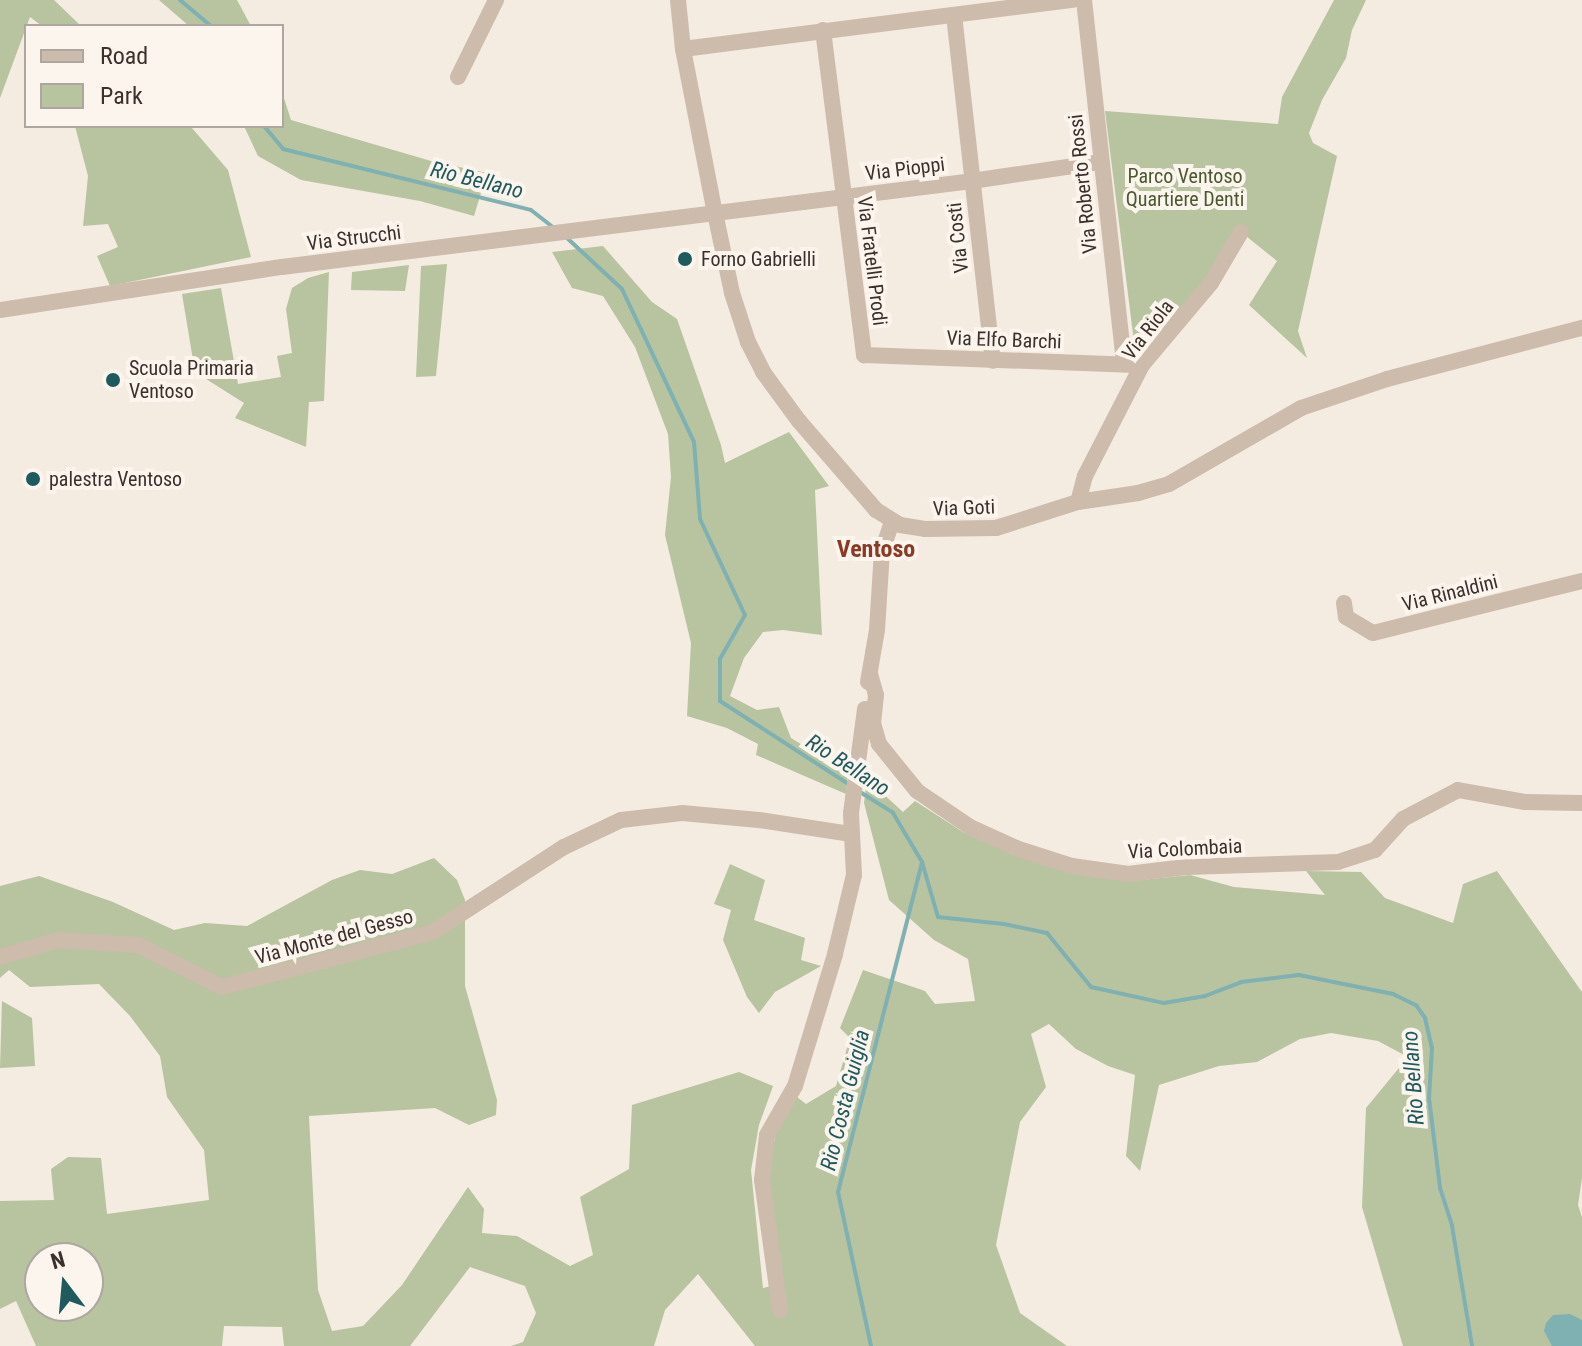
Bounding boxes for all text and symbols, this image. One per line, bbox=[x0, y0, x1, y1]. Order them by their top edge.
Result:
legend bbox=[24, 24, 284, 128]
text: Road bbox=[100, 42, 148, 70]
text: Park bbox=[100, 82, 143, 110]
street label: Via Roberto Rossi bbox=[1064, 113, 1102, 255]
street label: Via Pioppi bbox=[864, 152, 946, 186]
water label: Rio Bellano bbox=[428, 156, 526, 204]
park label: Parco Ventoso Quartiere Denti bbox=[1126, 165, 1244, 212]
street label: Via Fratelli Prodi bbox=[852, 195, 892, 327]
street label: Via Costi bbox=[942, 201, 974, 275]
street label: Via Strucchi bbox=[306, 220, 402, 256]
place label: Forno Gabrielli bbox=[701, 247, 816, 271]
marker: Forno Gabrielli bbox=[676, 250, 694, 268]
street label: Via Riola bbox=[1117, 295, 1179, 365]
street label: Via Elfo Barchi bbox=[946, 326, 1062, 354]
place label: Scuola Primaria Ventoso bbox=[129, 356, 254, 403]
marker: Scuola Primaria Ventoso bbox=[104, 371, 122, 389]
place label: palestra Ventoso bbox=[49, 467, 182, 491]
marker: palestra Ventoso bbox=[24, 470, 42, 488]
street label: Via Goti bbox=[932, 495, 996, 521]
district label: Ventoso bbox=[837, 536, 915, 564]
street label: Via Rinaldini bbox=[1400, 570, 1500, 616]
water label: Rio Bellano bbox=[801, 728, 895, 802]
street label: Via Colombaia bbox=[1127, 834, 1243, 864]
street label: Via Monte del Gesso bbox=[252, 904, 416, 970]
water label: Rio Costa Guiglia bbox=[815, 1027, 875, 1173]
water label: Rio Bellano bbox=[1397, 1030, 1429, 1126]
north arrow bbox=[24, 1242, 104, 1322]
text: N bbox=[48, 1246, 68, 1274]

